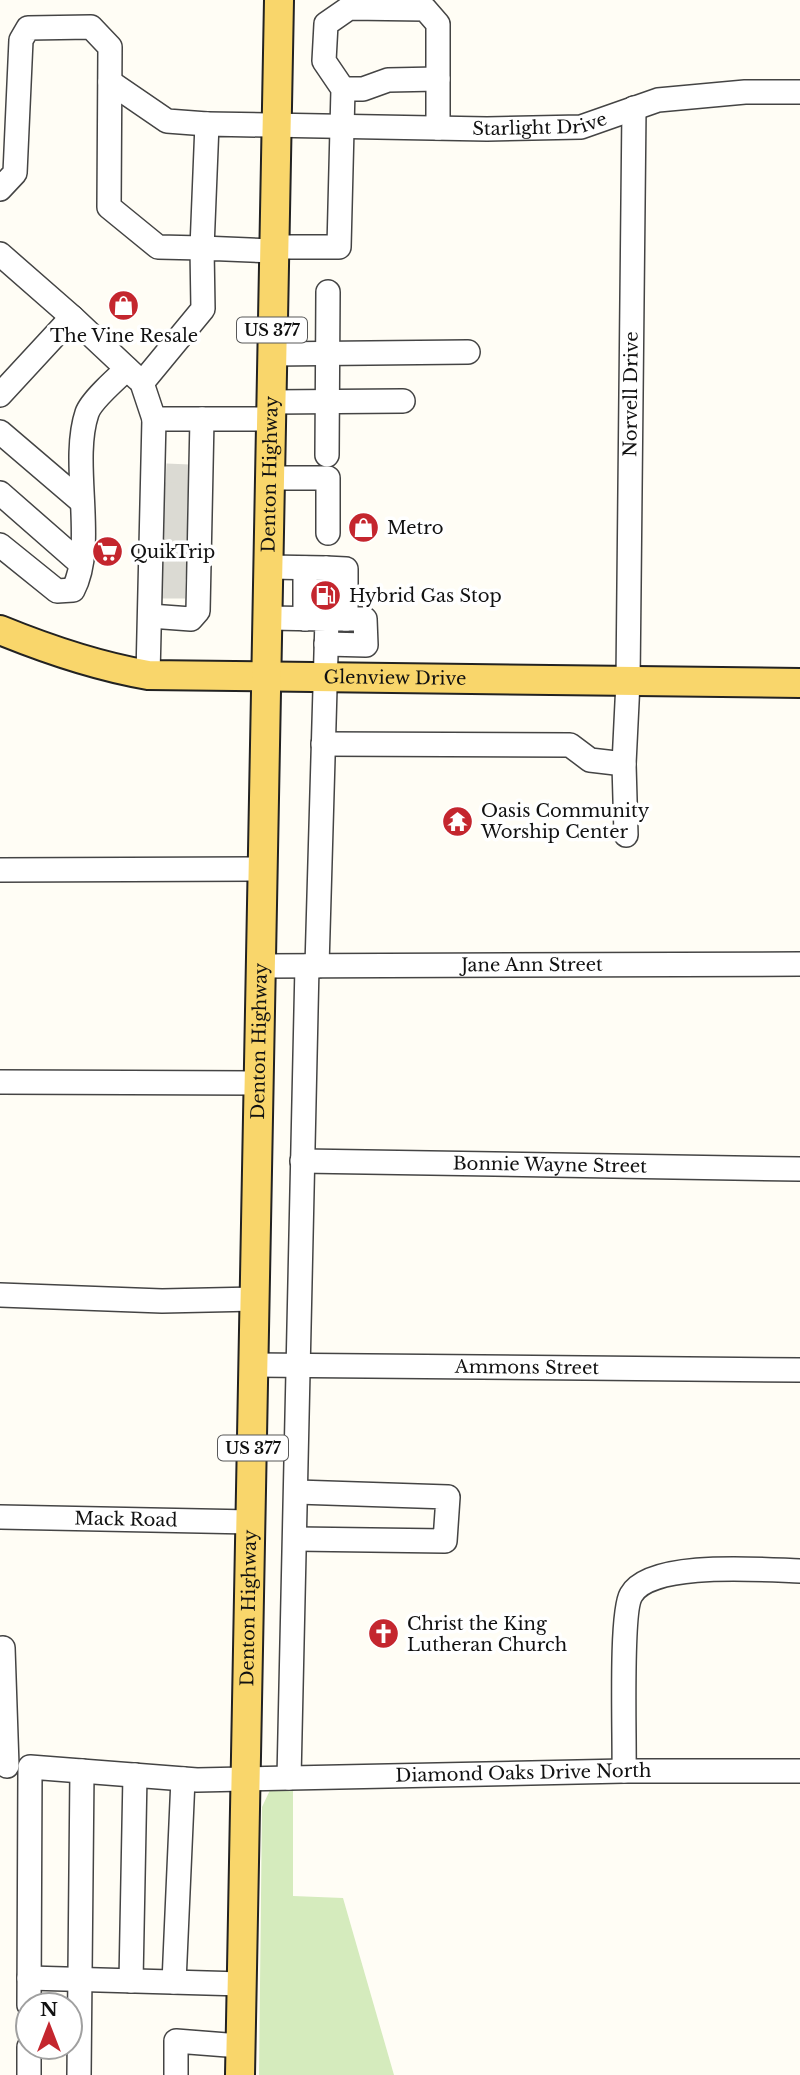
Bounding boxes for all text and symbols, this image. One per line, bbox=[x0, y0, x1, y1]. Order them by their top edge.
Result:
street label: Starlight Drive bbox=[472, 108, 610, 140]
shop icon: The Vine Resale bbox=[107, 289, 141, 323]
road number: US 377 bbox=[237, 318, 307, 342]
place label: The Vine Resale bbox=[50, 325, 198, 347]
street label: Norvell Drive bbox=[619, 331, 643, 457]
street label: Denton Highway bbox=[258, 395, 283, 553]
shop icon: Metro bbox=[347, 511, 381, 545]
place label: Metro bbox=[387, 517, 443, 539]
supermarket icon: QuikTrip bbox=[90, 535, 124, 569]
place label: QuikTrip bbox=[130, 541, 215, 563]
fuel station icon: Hybrid Gas Stop bbox=[309, 579, 343, 613]
place label: Hybrid Gas Stop bbox=[349, 585, 502, 607]
street label: Glenview Drive bbox=[324, 666, 466, 690]
place label: Oasis Community Worship Center bbox=[480, 800, 650, 843]
temple icon: Oasis Community Worship Center bbox=[441, 804, 475, 838]
street label: Jane Ann Street bbox=[459, 954, 603, 976]
street label: Denton Highway bbox=[247, 962, 272, 1120]
street label: Bonnie Wayne Street bbox=[453, 1152, 647, 1178]
street label: Ammons Street bbox=[454, 1356, 599, 1379]
road number: US 377 bbox=[218, 1436, 288, 1460]
street label: Mack Road bbox=[74, 1507, 178, 1532]
street label: Denton Highway bbox=[236, 1529, 261, 1687]
place label: Christ the King Lutheran Church bbox=[407, 1613, 567, 1656]
church icon: Christ the King Lutheran Church bbox=[367, 1617, 401, 1651]
street label: Diamond Oaks Drive North bbox=[395, 1760, 651, 1787]
north arrow bbox=[14, 1991, 84, 2061]
text: N bbox=[40, 1998, 58, 2021]

